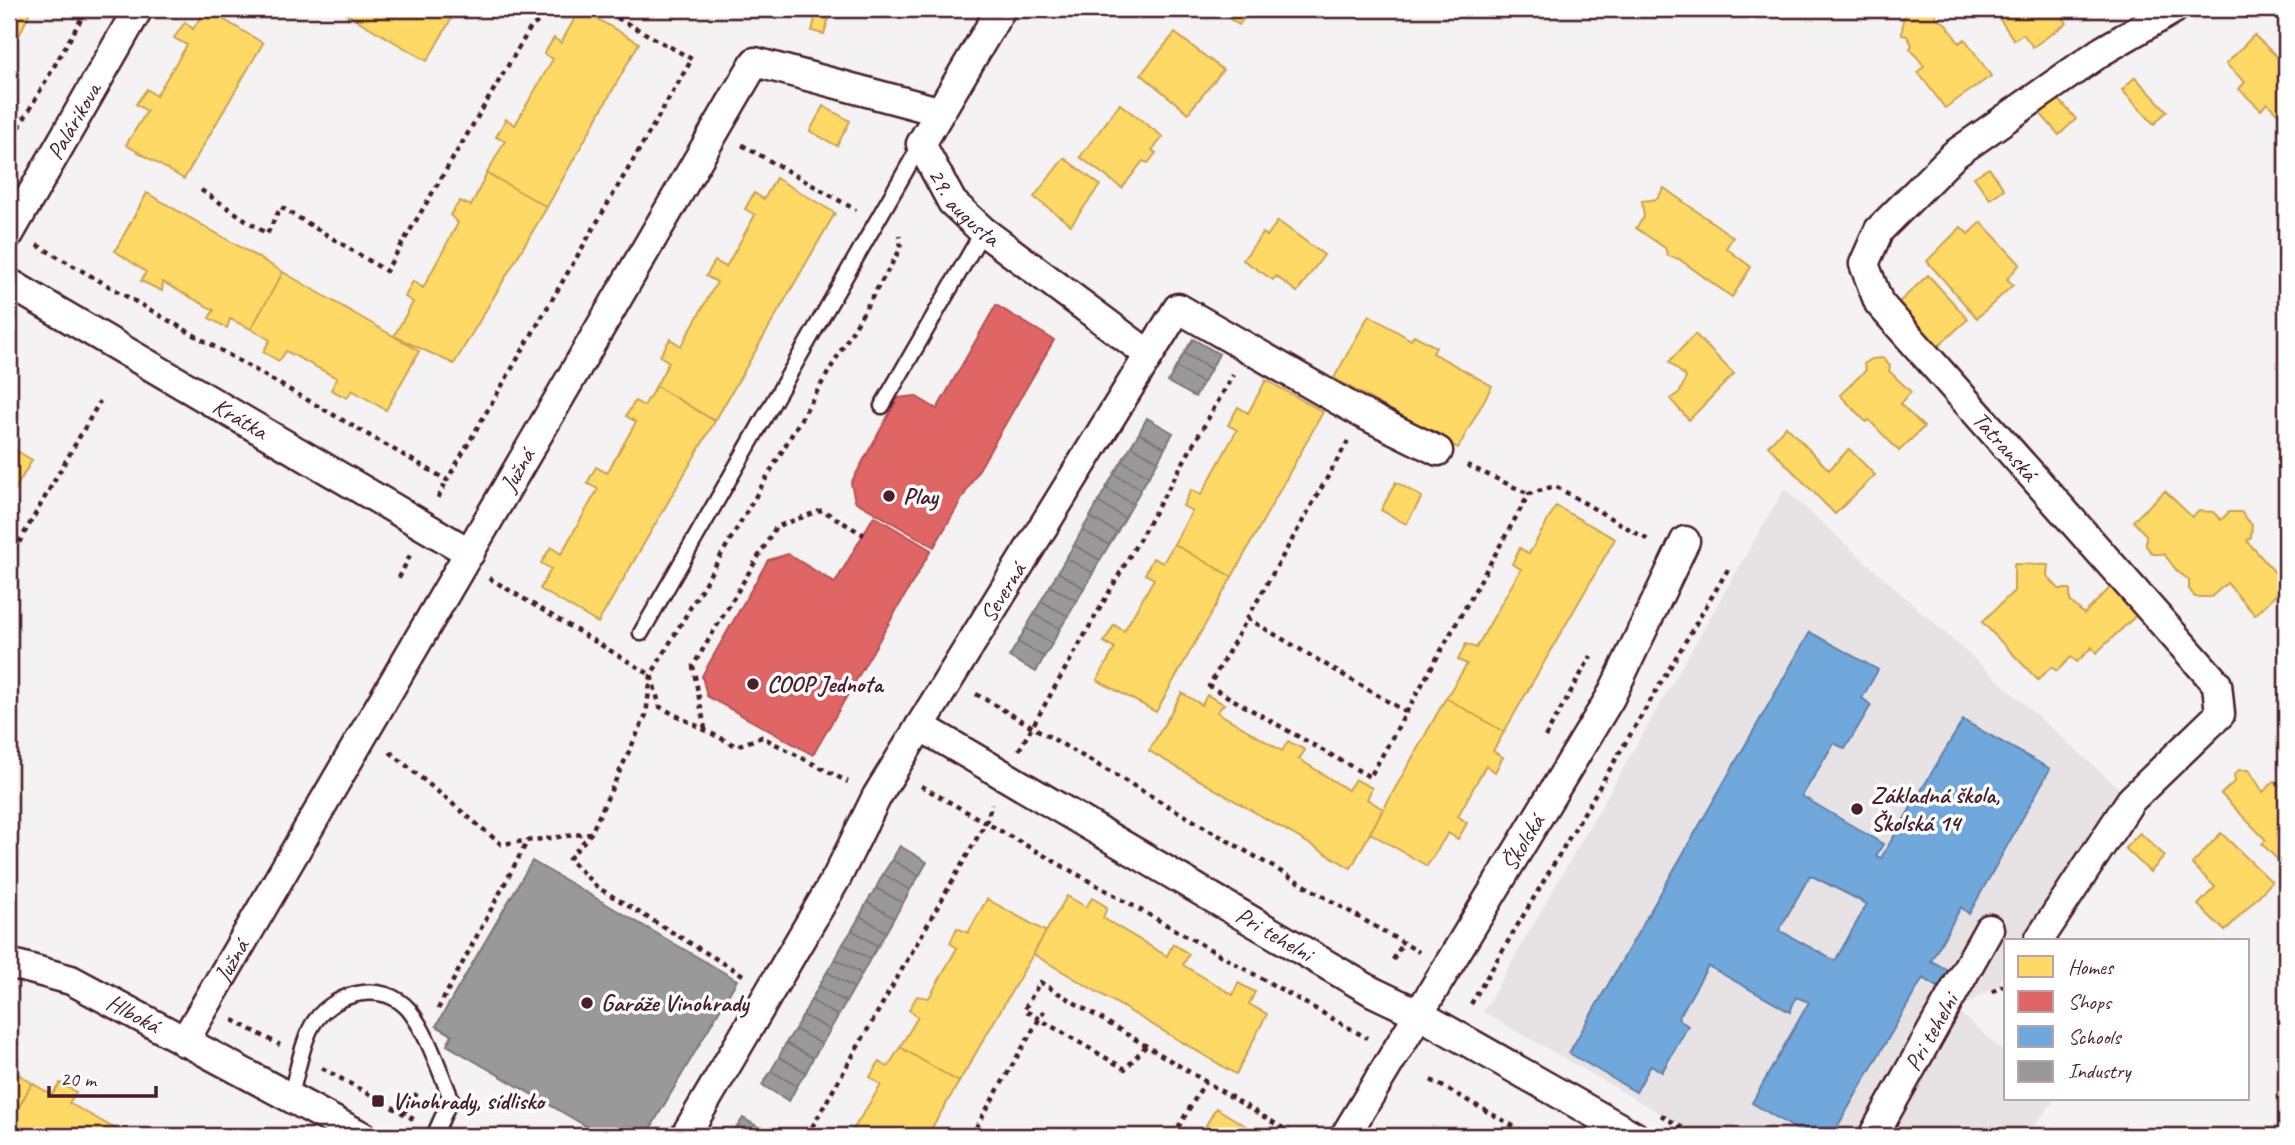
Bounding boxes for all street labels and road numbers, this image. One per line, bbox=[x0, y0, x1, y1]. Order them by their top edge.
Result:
street label: Palárikova bbox=[40, 76, 109, 165]
street label: 29. augusta bbox=[922, 163, 1007, 254]
street label: Krátka bbox=[208, 391, 274, 447]
street label: Tatranská bbox=[1966, 405, 2046, 489]
street label: Južná bbox=[493, 441, 543, 498]
street label: Severná bbox=[973, 555, 1034, 628]
street label: Školská bbox=[1494, 807, 1552, 876]
street label: Pri tehelni bbox=[1231, 900, 1320, 970]
street label: Južná bbox=[207, 932, 257, 988]
street label: Pri tehelni bbox=[1898, 986, 1966, 1076]
street label: Hlboká bbox=[102, 987, 167, 1041]

